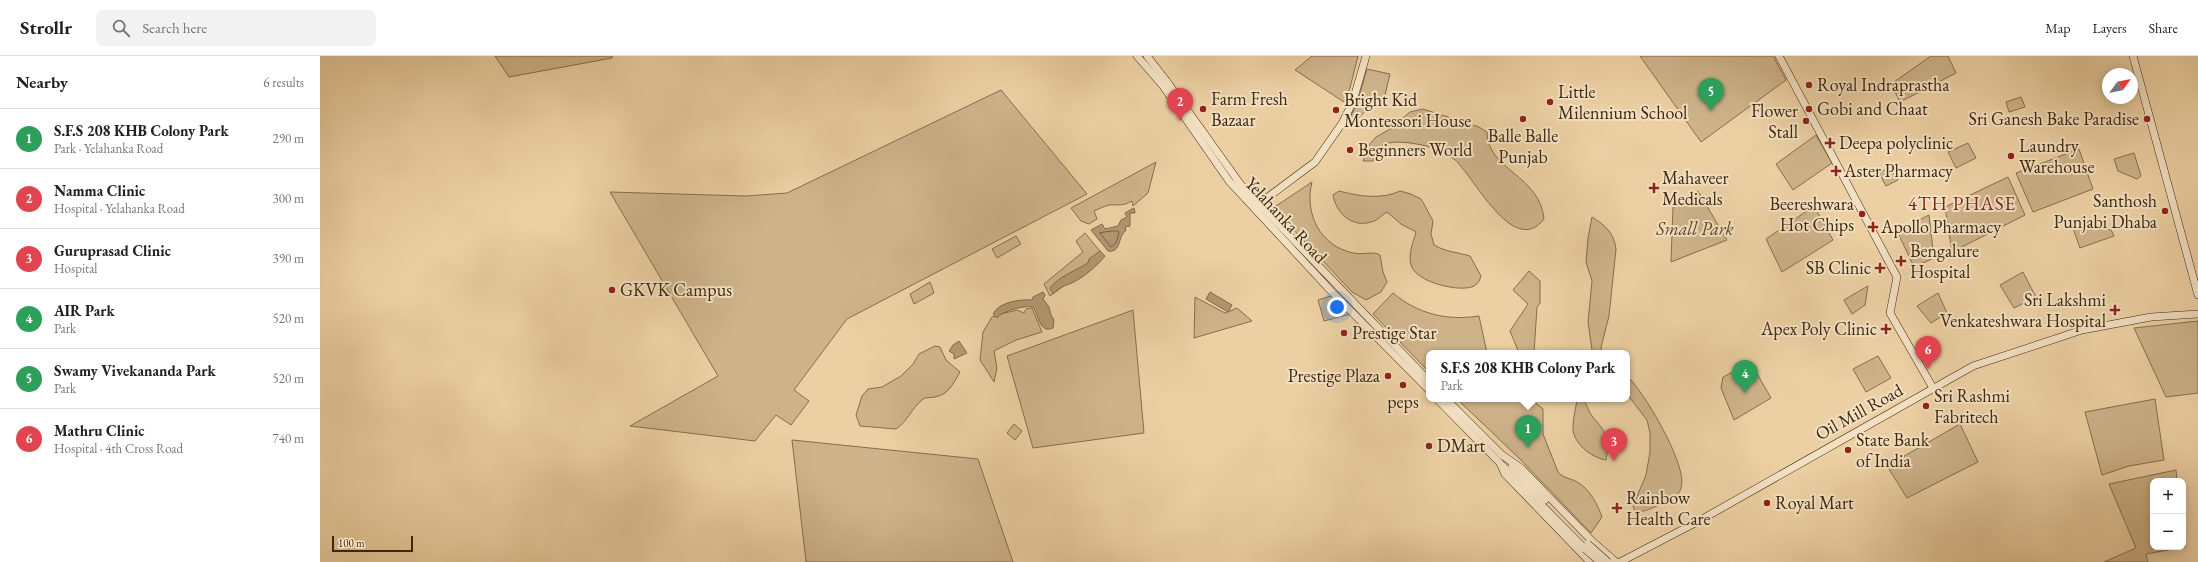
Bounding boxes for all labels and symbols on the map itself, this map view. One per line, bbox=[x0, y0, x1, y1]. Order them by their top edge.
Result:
north arrow bbox=[2102, 68, 2138, 104]
place label: Royal Indraprastha bbox=[1817, 73, 1950, 96]
pin: 5 bbox=[1698, 78, 1724, 111]
place label: Little Milennium School bbox=[1558, 80, 1687, 124]
marker: Royal Indraprastha bbox=[1804, 80, 1814, 90]
place label: Farm Fresh Bazaar bbox=[1211, 87, 1288, 131]
pin: 2 bbox=[1167, 88, 1193, 121]
place label: Bright Kid Montessori House bbox=[1344, 88, 1471, 132]
marker: Little Milennium School bbox=[1545, 97, 1555, 107]
place label: Gobi and Chaat bbox=[1817, 97, 1928, 120]
place label: Flower Stall bbox=[1751, 99, 1798, 143]
marker: Farm Fresh Bazaar bbox=[1198, 104, 1208, 114]
marker: Gobi and Chaat bbox=[1804, 104, 1814, 114]
marker: Bright Kid Montessori House bbox=[1331, 105, 1341, 115]
place label: Sri Ganesh Bake Paradise bbox=[1969, 107, 2139, 130]
marker: Balle Balle Punjab bbox=[1518, 114, 1528, 124]
marker: Sri Ganesh Bake Paradise bbox=[2142, 114, 2152, 124]
marker: Flower Stall bbox=[1801, 116, 1811, 126]
place label: Balle Balle Punjab bbox=[1488, 124, 1558, 168]
place label: Deepa polyclinic bbox=[1839, 131, 1953, 154]
place label: Laundry Warehouse bbox=[2019, 134, 2094, 178]
marker: Deepa polyclinic bbox=[1824, 137, 1836, 149]
place label: Beginners World bbox=[1358, 138, 1473, 161]
marker: Beginners World bbox=[1345, 145, 1355, 155]
marker: Laundry Warehouse bbox=[2006, 151, 2016, 161]
place label: Aster Pharmacy bbox=[1843, 159, 1953, 182]
place label: Mahaveer Medicals bbox=[1662, 166, 1728, 210]
marker: Aster Pharmacy bbox=[1831, 166, 1841, 176]
street label: Yelahanka Road bbox=[1240, 172, 1333, 268]
marker: Mahaveer Medicals bbox=[1649, 183, 1659, 193]
place label: Santhosh Punjabi Dhaba bbox=[2053, 189, 2158, 233]
district label: 4TH PHASE bbox=[1908, 191, 2016, 216]
place label: Beereshwara Hot Chips bbox=[1769, 192, 1855, 236]
marker: Santhosh Punjabi Dhaba bbox=[2160, 206, 2170, 216]
marker: Beereshwara Hot Chips bbox=[1857, 209, 1867, 219]
place label: Apollo Pharmacy bbox=[1880, 215, 2001, 238]
park label: Small Park bbox=[1655, 217, 1734, 240]
marker: Apollo Pharmacy bbox=[1868, 222, 1878, 232]
place label: Bengalure Hospital bbox=[1910, 239, 1979, 283]
marker: Bengalure Hospital bbox=[1895, 255, 1907, 267]
place label: SB Clinic bbox=[1806, 256, 1871, 279]
marker: SB Clinic bbox=[1874, 262, 1886, 274]
place label: GKVK Campus bbox=[620, 278, 732, 301]
marker: GKVK Campus bbox=[607, 285, 617, 295]
place label: Sri Lakshmi Venkateshwara Hospital bbox=[1940, 288, 2107, 332]
your location bbox=[1327, 297, 1347, 317]
marker: Sri Lakshmi Venkateshwara Hospital bbox=[2109, 304, 2121, 316]
place label: Apex Poly Clinic bbox=[1760, 317, 1877, 340]
place label: Prestige Star bbox=[1352, 321, 1437, 344]
marker: Apex Poly Clinic bbox=[1880, 323, 1892, 335]
marker: Prestige Star bbox=[1339, 328, 1349, 338]
pin: 6 bbox=[1915, 336, 1941, 369]
pin: 4 bbox=[1732, 360, 1758, 393]
place label: Prestige Plaza bbox=[1288, 364, 1381, 387]
marker: Prestige Plaza bbox=[1383, 371, 1393, 381]
street label: Oil Mill Road bbox=[1811, 378, 1907, 445]
marker: peps bbox=[1398, 380, 1408, 390]
place label: Sri Rashmi Fabritech bbox=[1934, 384, 2010, 428]
place label: peps bbox=[1387, 390, 1419, 413]
marker: Sri Rashmi Fabritech bbox=[1921, 401, 1931, 411]
pin: 1 bbox=[1515, 415, 1541, 448]
pin: 3 bbox=[1601, 428, 1627, 461]
place label: State Bank of India bbox=[1856, 428, 1930, 472]
place label: DMart bbox=[1437, 434, 1486, 457]
marker: DMart bbox=[1424, 441, 1434, 451]
marker: State Bank of India bbox=[1843, 445, 1853, 455]
place label: Rainbow Health Care bbox=[1626, 486, 1711, 530]
place label: Royal Mart bbox=[1775, 491, 1854, 514]
marker: Royal Mart bbox=[1762, 498, 1772, 508]
marker: Rainbow Health Care bbox=[1611, 502, 1623, 514]
scale bar bbox=[332, 534, 413, 553]

